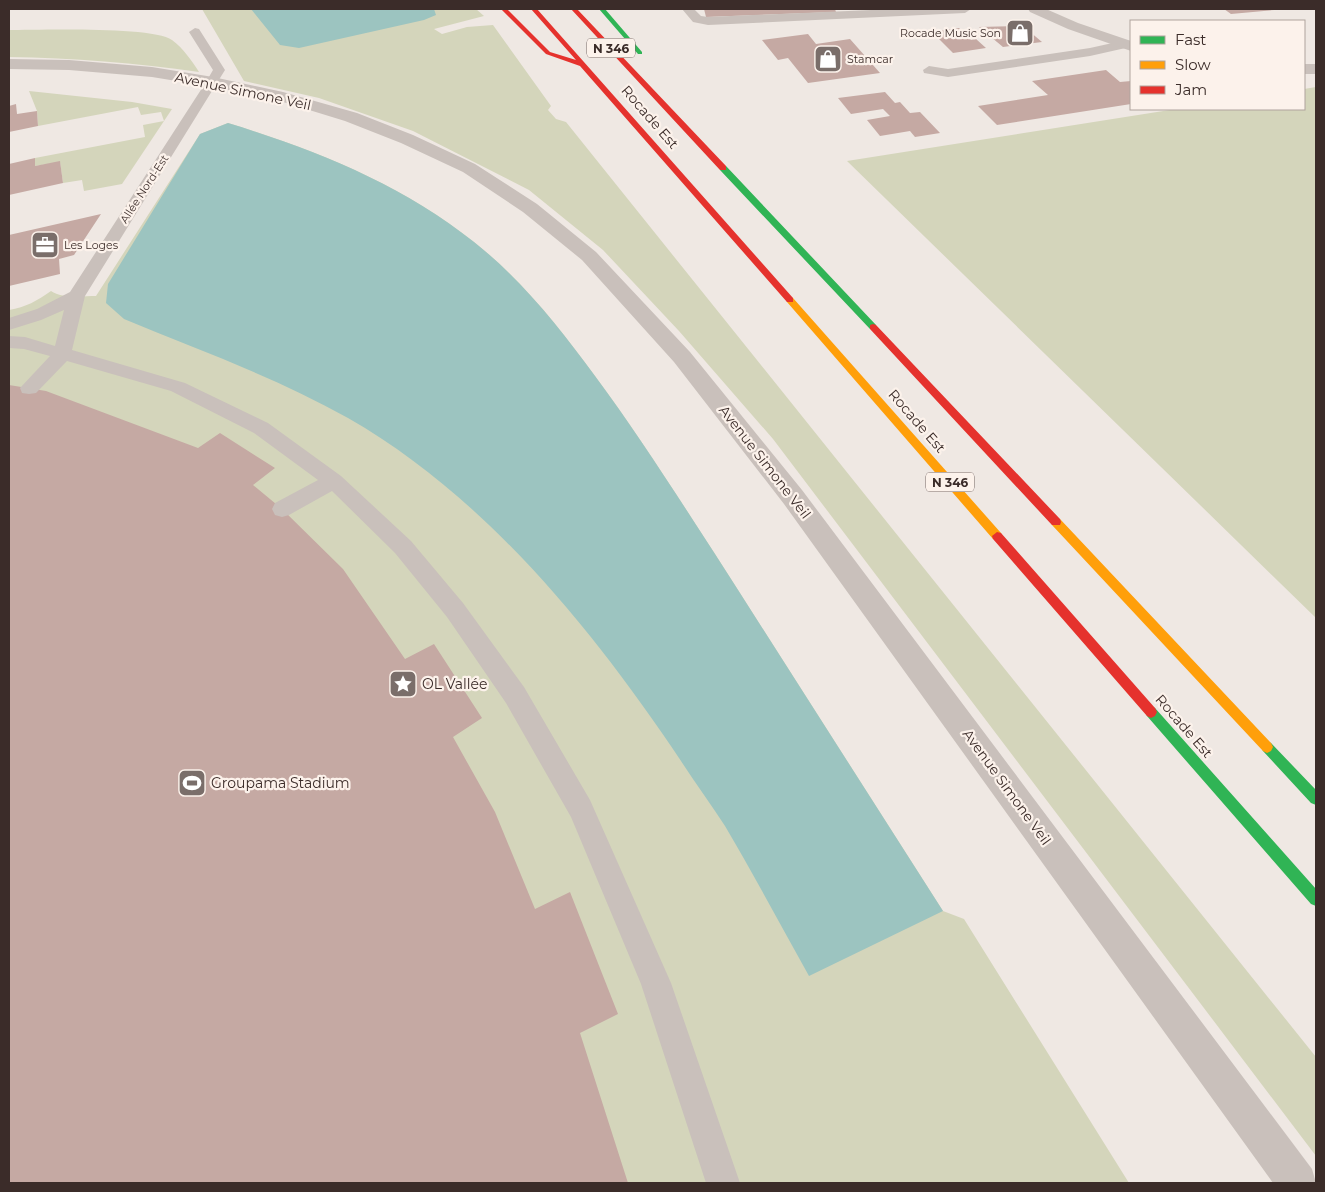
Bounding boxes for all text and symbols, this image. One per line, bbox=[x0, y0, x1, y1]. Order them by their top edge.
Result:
shop icon: Rocade Music Son bbox=[1005, 18, 1035, 48]
legend bbox=[1130, 20, 1305, 110]
place label: Rocade Music Son bbox=[900, 26, 1001, 40]
text: Fast bbox=[1175, 30, 1206, 49]
road number: N 346 bbox=[587, 38, 635, 58]
shop icon: Stamcar bbox=[813, 44, 843, 74]
place label: Stamcar bbox=[847, 52, 893, 66]
text: Slow bbox=[1175, 55, 1211, 74]
street label: Avenue Simone Veil bbox=[173, 68, 313, 114]
text: Jam bbox=[1174, 80, 1207, 99]
street label: Rocade Est bbox=[617, 81, 683, 153]
street label: Allée Nord-Est bbox=[117, 152, 172, 226]
office icon: Les Loges bbox=[30, 230, 60, 260]
place label: Les Loges bbox=[64, 238, 119, 252]
street label: Rocade Est bbox=[884, 385, 950, 457]
street label: Avenue Simone Veil bbox=[715, 402, 815, 522]
road number: N 346 bbox=[926, 472, 974, 492]
place icon: OL Vallée bbox=[388, 669, 418, 699]
place label: OL Vallée bbox=[422, 675, 487, 693]
street label: Rocade Est bbox=[1151, 690, 1217, 762]
street label: Avenue Simone Veil bbox=[959, 725, 1055, 849]
sports icon: Groupama Stadium bbox=[177, 768, 207, 798]
place label: Groupama Stadium bbox=[211, 774, 350, 792]

